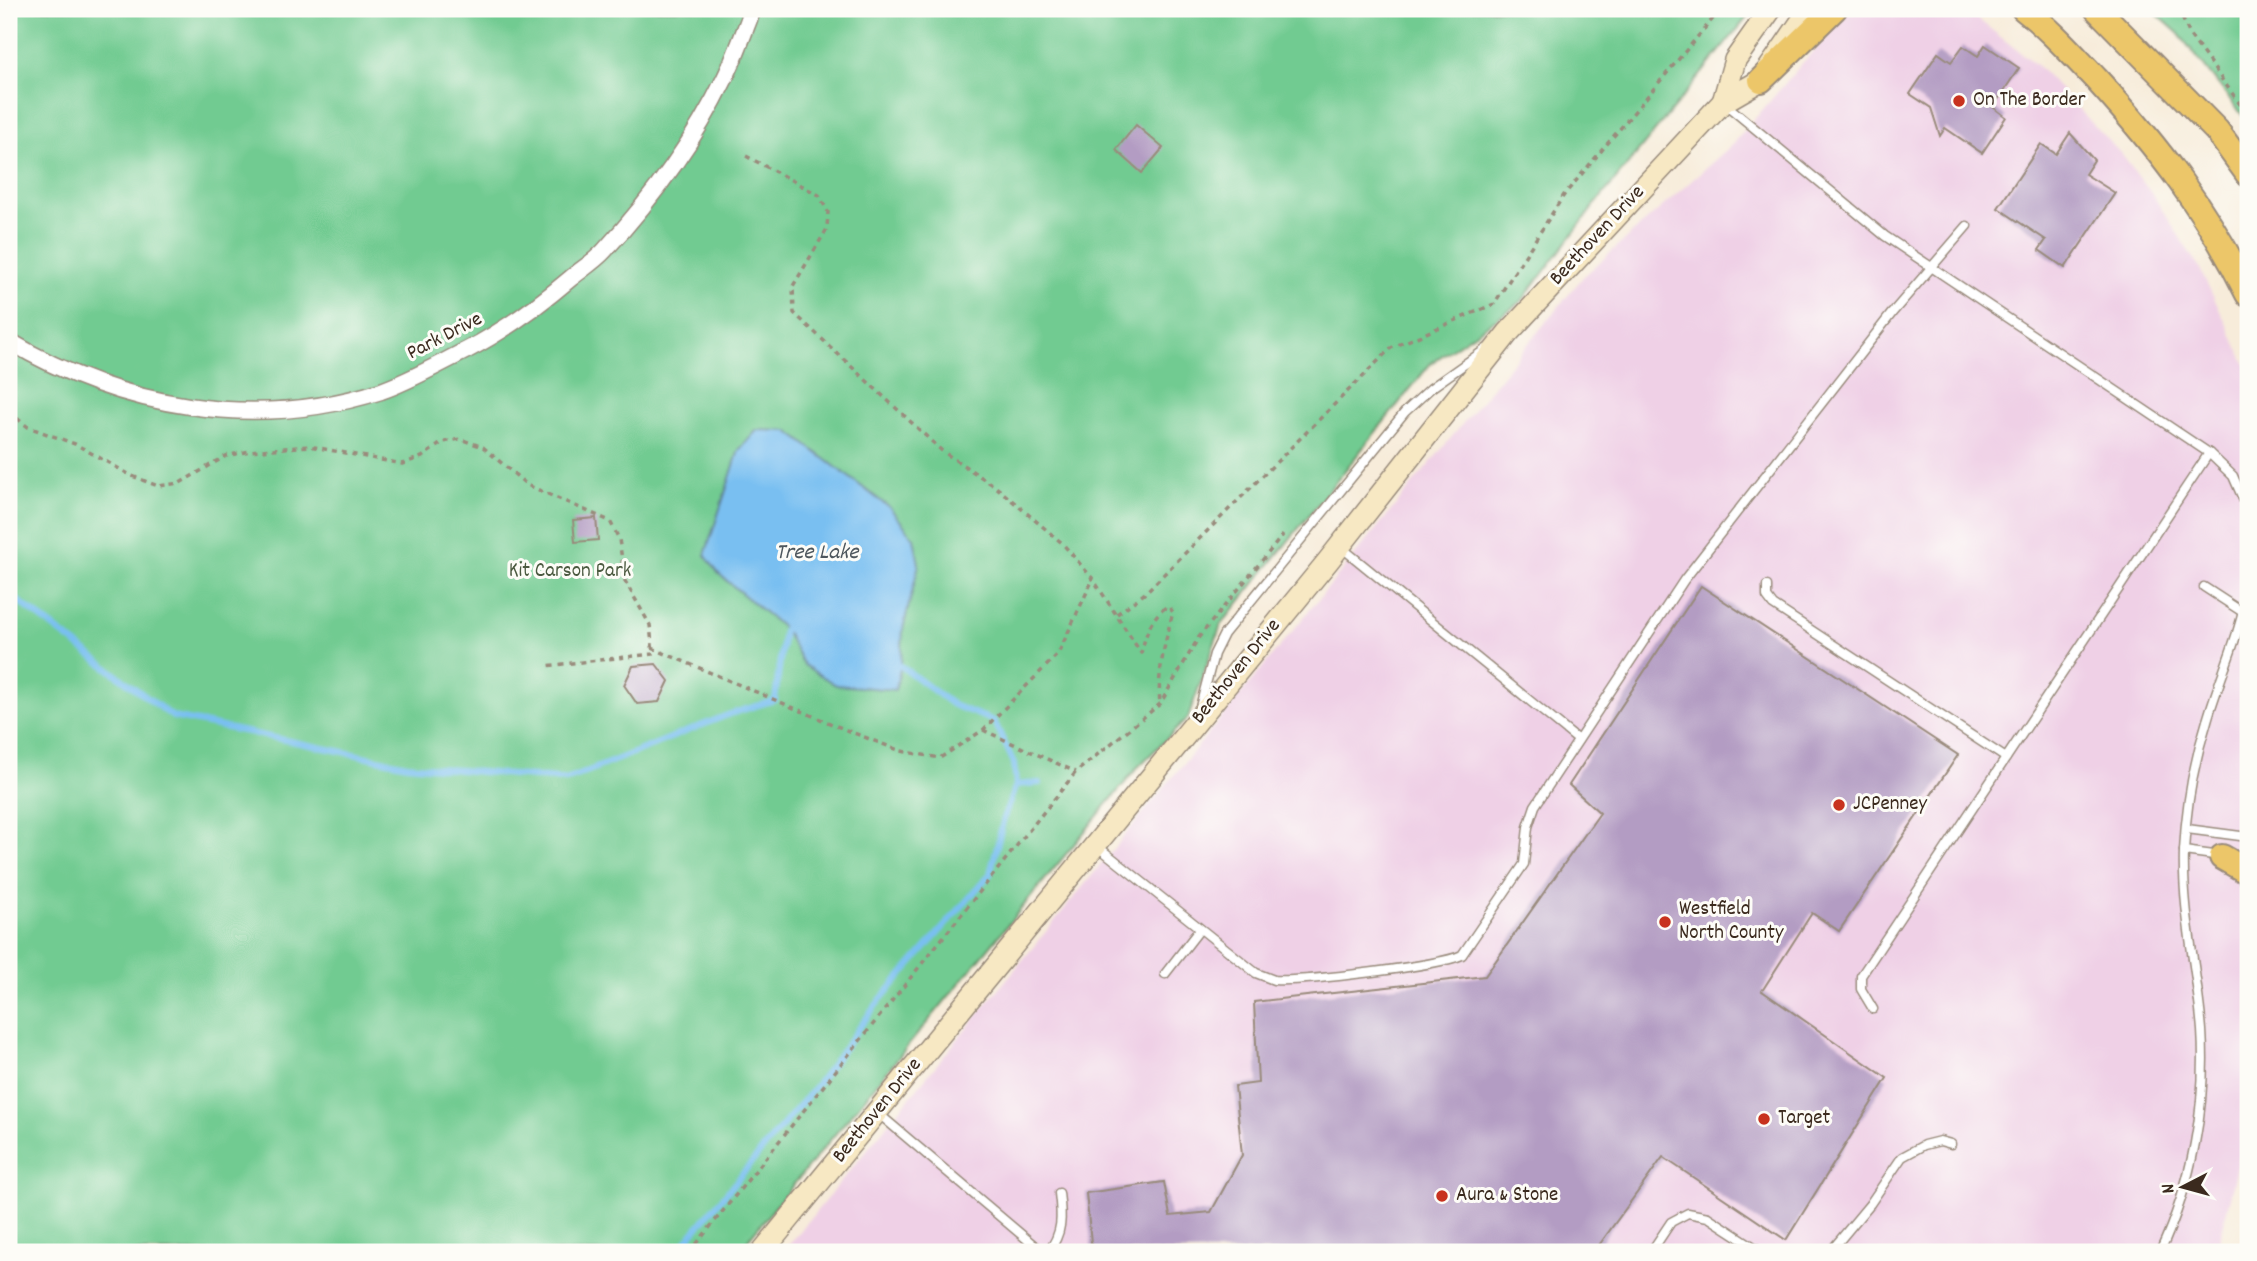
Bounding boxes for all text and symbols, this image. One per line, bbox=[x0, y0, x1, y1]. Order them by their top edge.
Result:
place label: On The Border bbox=[1973, 86, 2086, 116]
marker: On The Border bbox=[1951, 93, 1967, 109]
street label: Beethoven Drive bbox=[1543, 179, 1653, 293]
street label: Park Drive bbox=[402, 305, 488, 369]
water label: Tree Lake bbox=[776, 537, 860, 570]
park label: Kit Carson Park bbox=[509, 557, 631, 587]
street label: Beethoven Drive bbox=[1185, 613, 1289, 731]
place label: JCPenney bbox=[1853, 790, 1927, 820]
marker: JCPenney bbox=[1831, 797, 1847, 813]
place label: Westfield North County bbox=[1679, 895, 1784, 949]
marker: Westfield North County bbox=[1657, 914, 1673, 930]
street label: Beethoven Drive bbox=[826, 1052, 930, 1170]
place label: Target bbox=[1778, 1104, 1830, 1134]
marker: Target bbox=[1756, 1111, 1772, 1127]
north arrow bbox=[2148, 1152, 2218, 1222]
place label: Aura & Stone bbox=[1456, 1181, 1558, 1211]
text: N bbox=[2156, 1182, 2183, 1194]
marker: Aura & Stone bbox=[1434, 1188, 1450, 1204]

